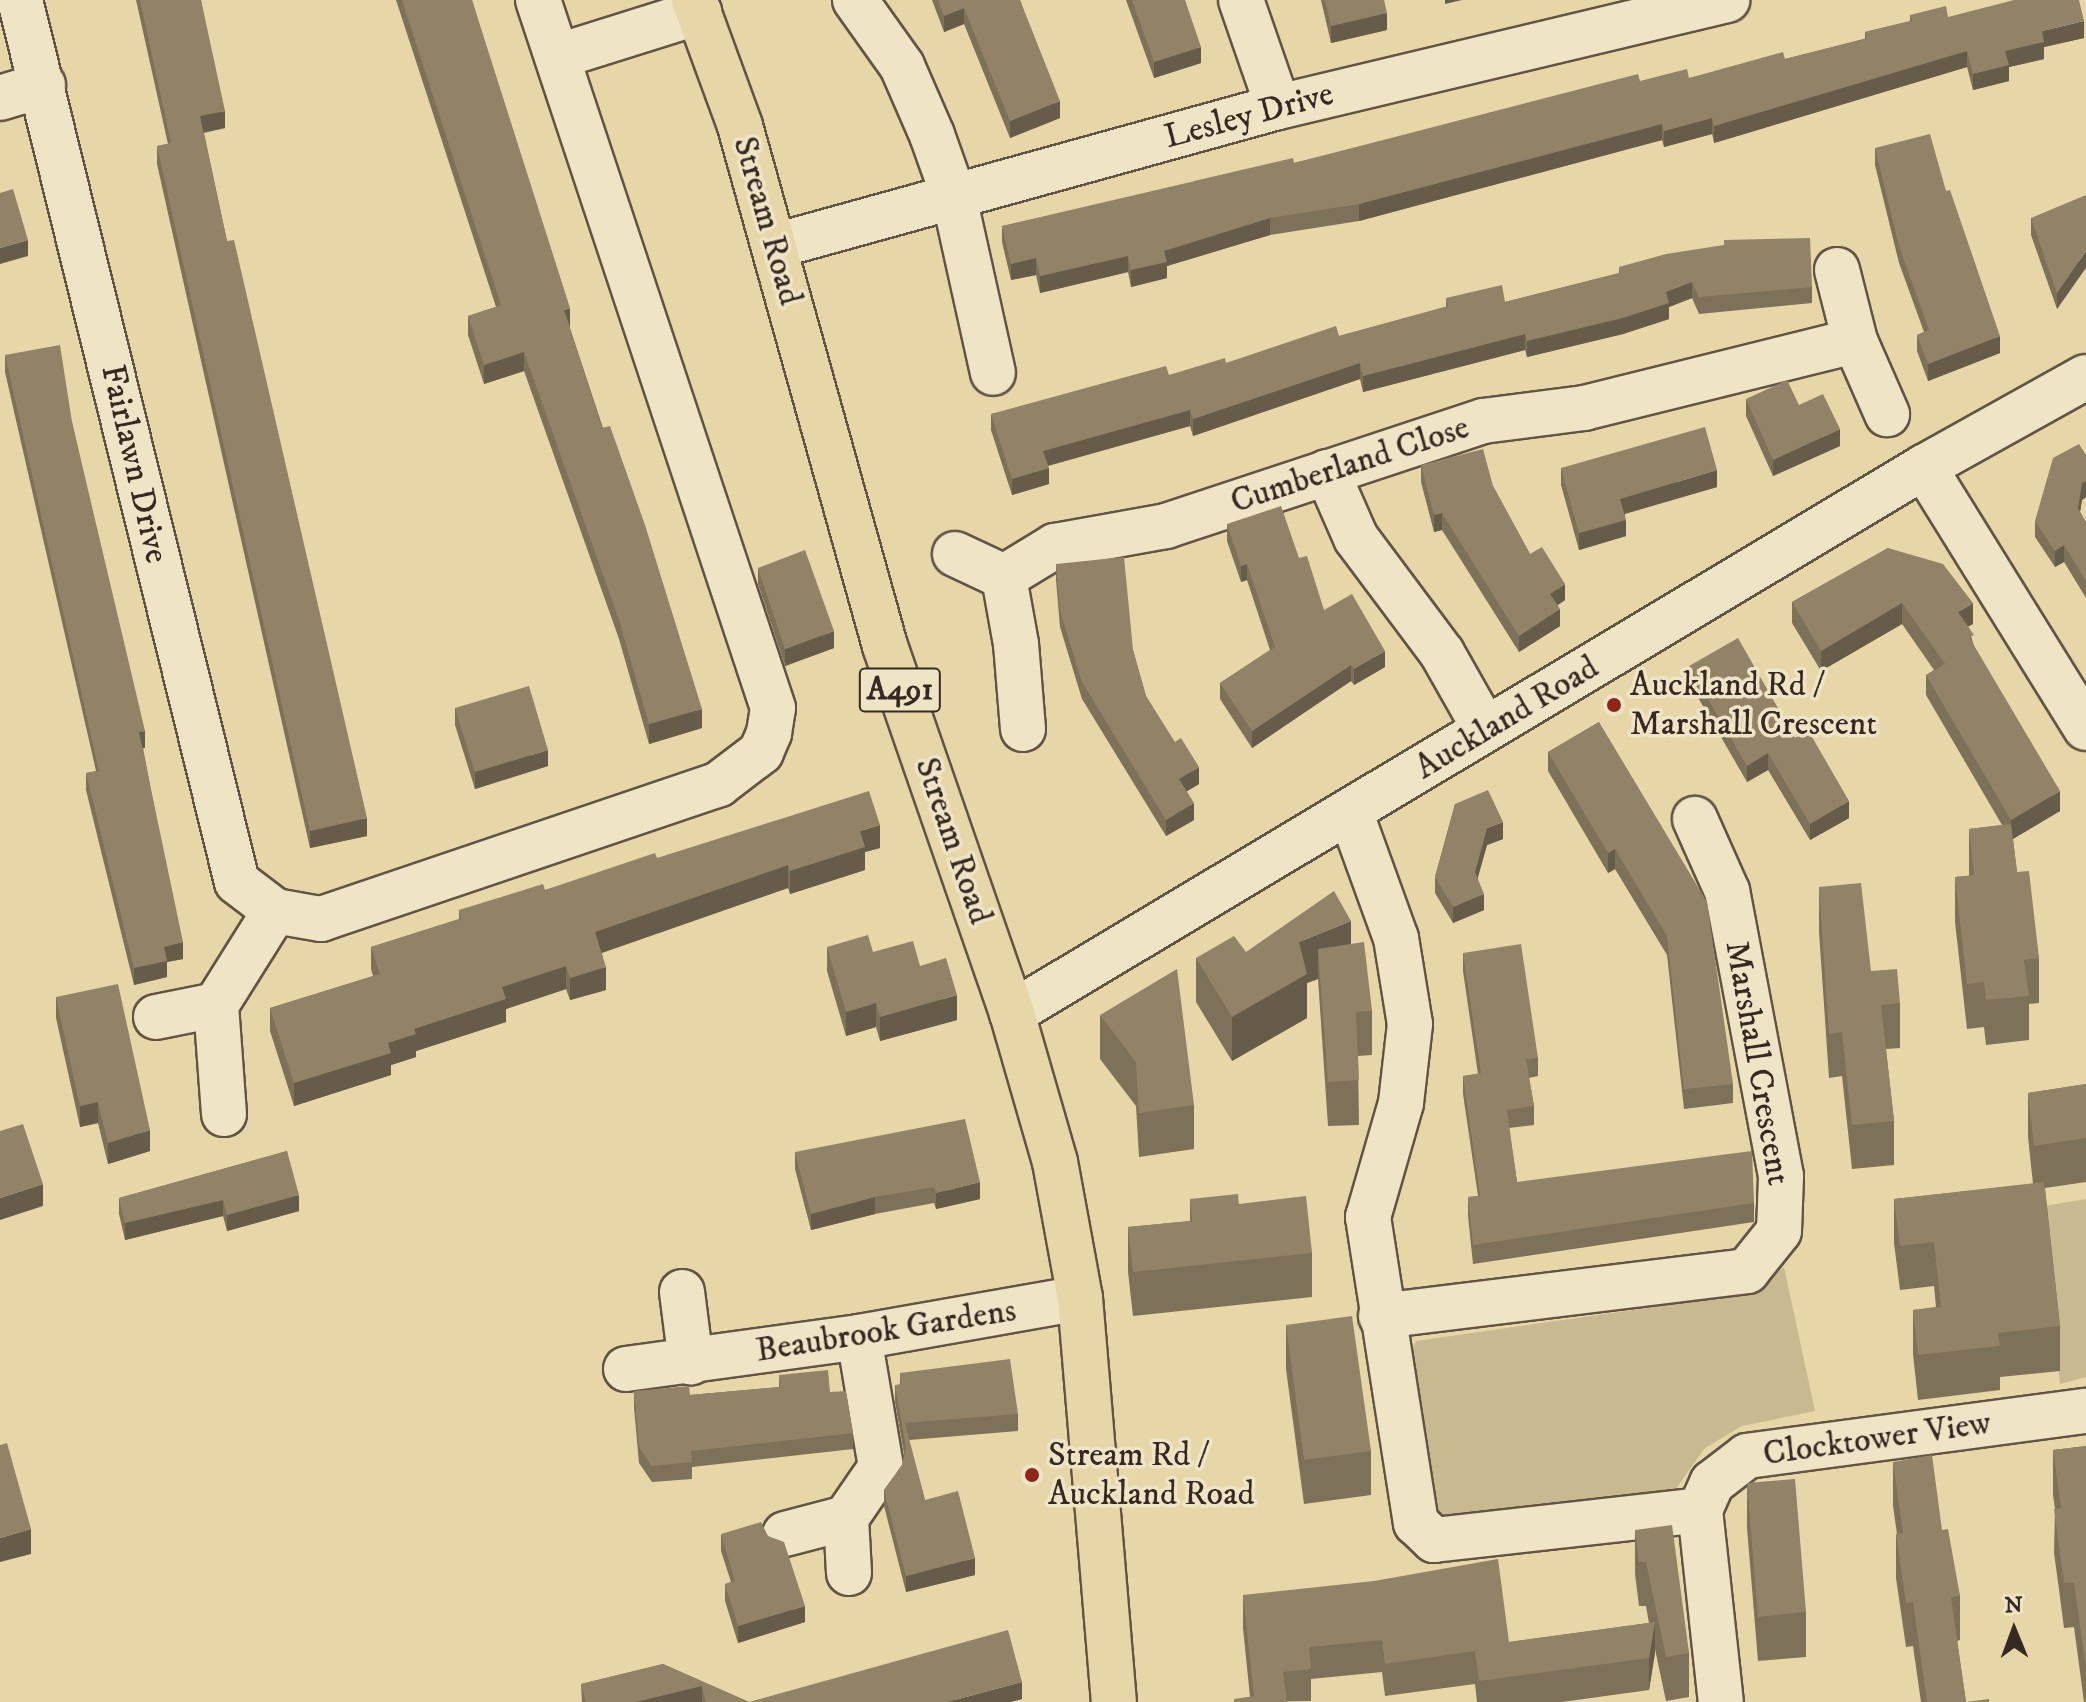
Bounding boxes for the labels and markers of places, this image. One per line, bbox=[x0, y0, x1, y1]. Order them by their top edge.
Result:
place label: Auckland Rd / Marshall Crescent bbox=[1630, 665, 1877, 744]
marker: Auckland Rd / Marshall Crescent bbox=[1605, 696, 1623, 714]
place label: Stream Rd / Auckland Road bbox=[1048, 1435, 1255, 1514]
marker: Stream Rd / Auckland Road bbox=[1023, 1466, 1041, 1484]

